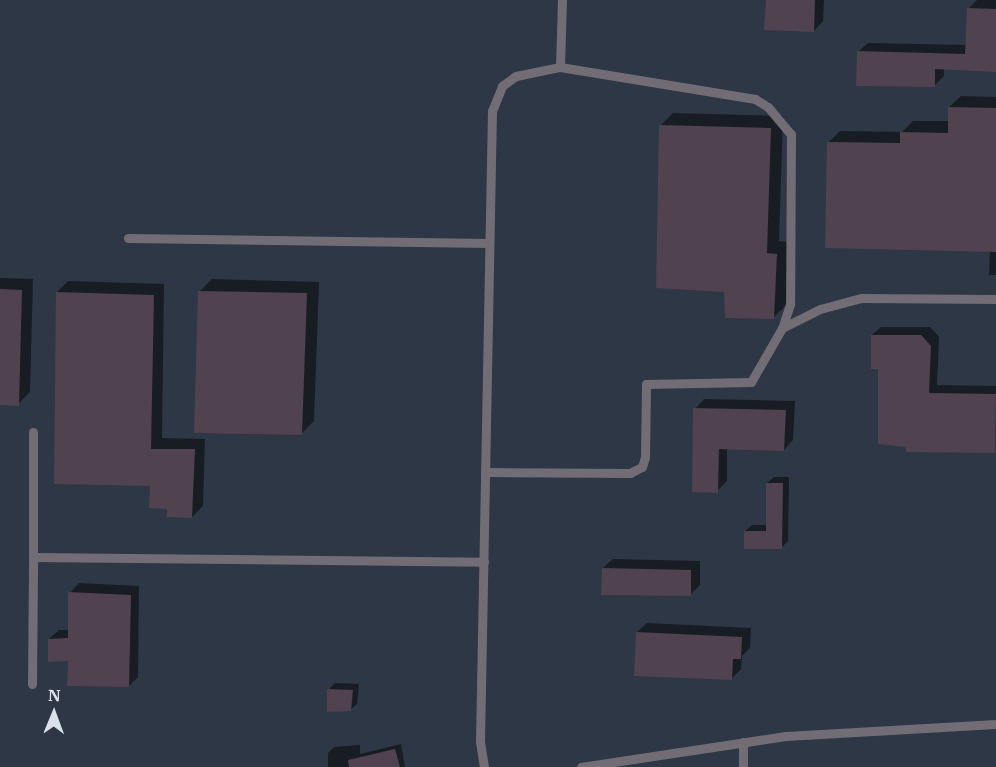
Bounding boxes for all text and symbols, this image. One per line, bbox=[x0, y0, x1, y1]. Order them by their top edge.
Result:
north arrow bbox=[24, 683, 84, 743]
text: N bbox=[48, 685, 61, 705]

